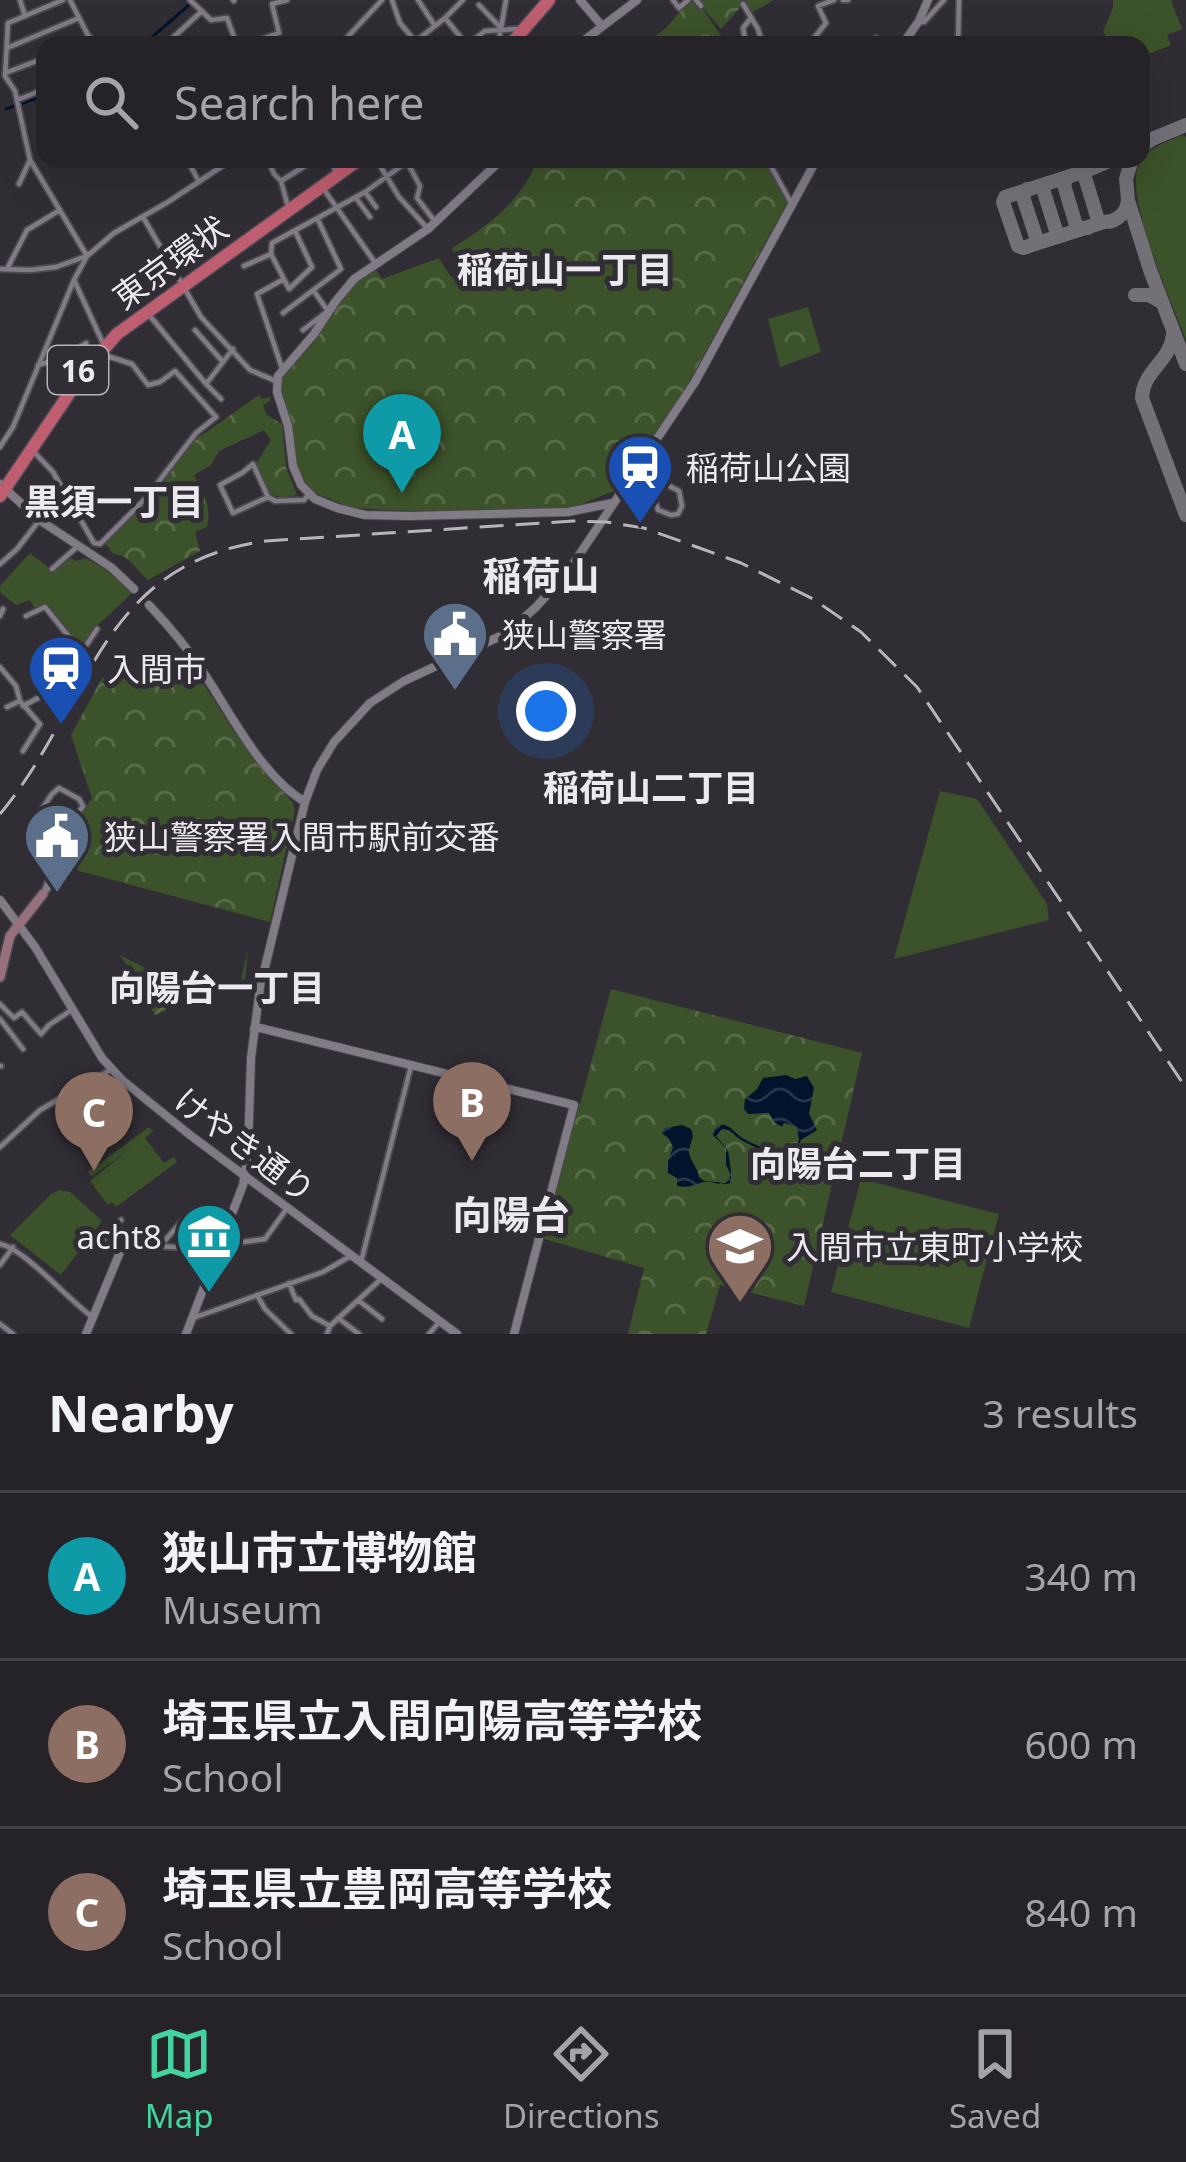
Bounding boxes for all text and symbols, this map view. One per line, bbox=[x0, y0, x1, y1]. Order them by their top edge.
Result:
search box bbox=[36, 36, 1150, 168]
icon: search bbox=[78, 69, 144, 135]
text: Search here bbox=[174, 72, 424, 133]
street label: 東京環状 bbox=[103, 205, 237, 319]
district label: 稲荷山一丁目 bbox=[457, 245, 673, 294]
road number: 16 bbox=[48, 346, 108, 394]
pin: A bbox=[363, 394, 441, 493]
station icon: 稲荷山公園 bbox=[605, 432, 675, 526]
place label: 稲荷山公園 bbox=[686, 445, 851, 490]
district label: 黒須一丁目 bbox=[24, 477, 204, 526]
district label: 稲荷山 bbox=[482, 548, 600, 601]
public building icon: 狭山警察署 bbox=[420, 599, 490, 693]
place label: 狭山警察署 bbox=[502, 612, 667, 657]
station icon: 入間市 bbox=[26, 633, 96, 727]
place label: 入間市 bbox=[107, 646, 206, 691]
your location bbox=[516, 681, 576, 741]
district label: 稲荷山二丁目 bbox=[543, 763, 759, 812]
public building icon: 狭山警察署入間市駅前交番 bbox=[22, 801, 92, 895]
place label: 狭山警察署入間市駅前交番 bbox=[104, 814, 500, 859]
district label: 向陽台一丁目 bbox=[109, 963, 325, 1012]
pin: B bbox=[433, 1062, 511, 1161]
pin: C bbox=[55, 1072, 133, 1171]
street label: けやき通り bbox=[166, 1077, 324, 1213]
district label: 向陽台二丁目 bbox=[750, 1139, 966, 1188]
district label: 向陽台 bbox=[452, 1187, 570, 1240]
museum icon: acht8 bbox=[174, 1201, 244, 1295]
school or university icon: 入間市立東町小学校 bbox=[705, 1211, 775, 1305]
place label: acht8 bbox=[76, 1214, 162, 1259]
place label: 入間市立東町小学校 bbox=[786, 1224, 1083, 1269]
text: Nearby bbox=[48, 1377, 234, 1447]
text: 3 results bbox=[983, 1386, 1138, 1439]
text: 狭山市立博物館 bbox=[162, 1521, 477, 1582]
text: A bbox=[74, 1549, 101, 1602]
text: 340 m bbox=[1024, 1549, 1138, 1602]
text: Museum bbox=[162, 1582, 323, 1635]
text: 埼玉県立入間向陽高等学校 bbox=[162, 1689, 702, 1750]
text: B bbox=[74, 1717, 100, 1770]
text: 600 m bbox=[1024, 1717, 1138, 1770]
text: School bbox=[162, 1750, 284, 1803]
text: 埼玉県立豊岡高等学校 bbox=[162, 1857, 612, 1918]
text: C bbox=[74, 1885, 100, 1938]
text: 840 m bbox=[1024, 1885, 1138, 1938]
text: School bbox=[162, 1918, 284, 1971]
tab: Map bbox=[145, 2021, 213, 2138]
tab: Directions bbox=[503, 2021, 660, 2138]
tab: Saved bbox=[949, 2021, 1041, 2138]

